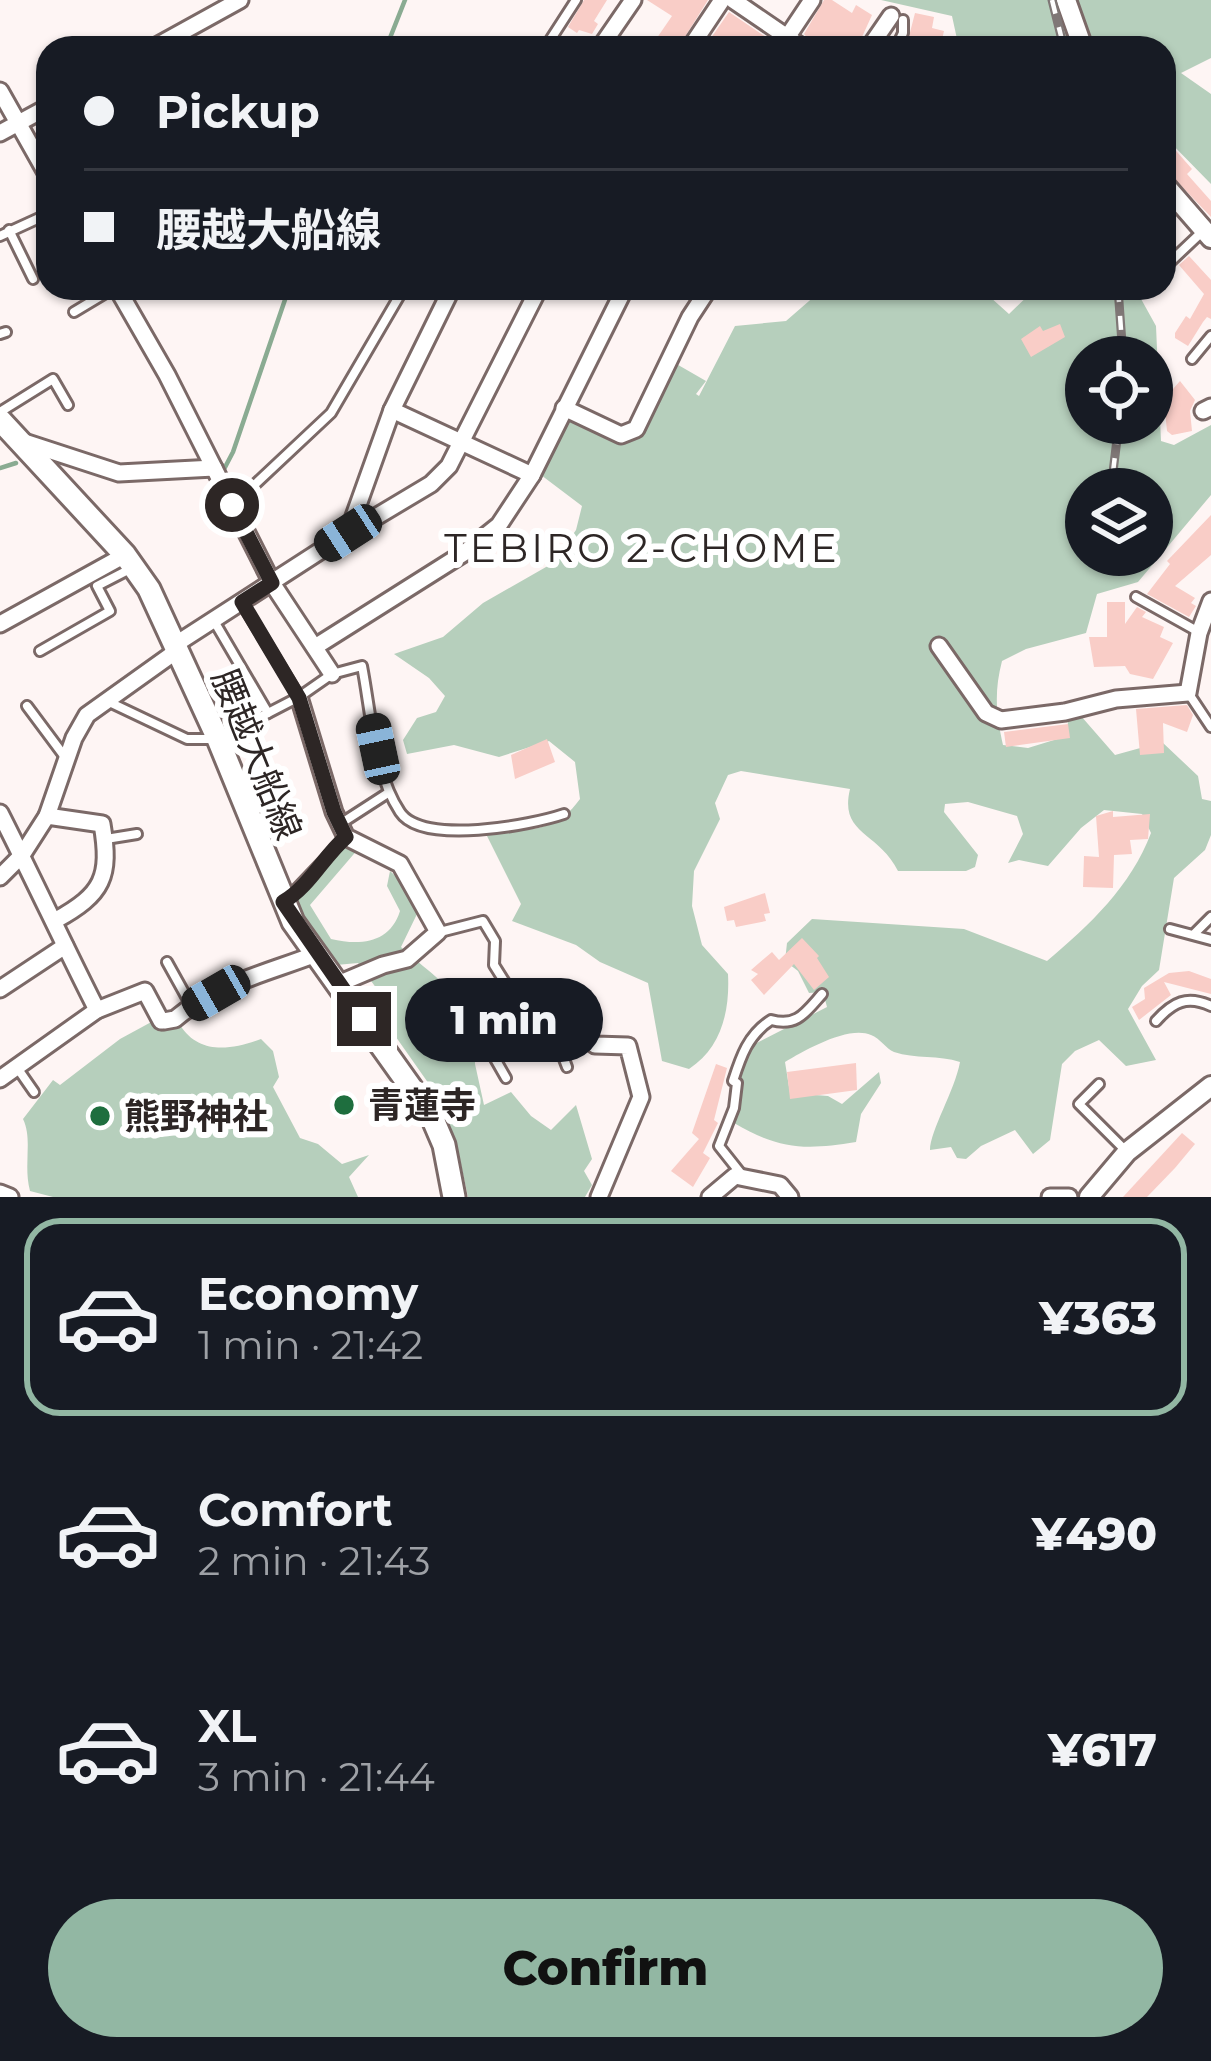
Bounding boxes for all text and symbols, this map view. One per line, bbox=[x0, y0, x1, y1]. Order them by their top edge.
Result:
text: Pickup bbox=[156, 84, 320, 139]
text: 腰越大船線 bbox=[156, 202, 381, 257]
map controls bbox=[1065, 336, 1173, 576]
button: locate bbox=[1065, 336, 1173, 444]
button: layers bbox=[1065, 468, 1173, 576]
route start bbox=[205, 478, 259, 532]
car bbox=[308, 498, 388, 568]
district label: TEBIRO 2-CHOME bbox=[444, 524, 840, 572]
street label: 腰越大船線 bbox=[203, 662, 311, 846]
car bbox=[353, 710, 403, 788]
car bbox=[176, 959, 256, 1027]
callout: 1 min bbox=[406, 977, 604, 1061]
route end bbox=[337, 992, 391, 1046]
text: 1 min bbox=[450, 996, 558, 1044]
place label: 青蓮寺 bbox=[368, 1083, 476, 1127]
marker: 青蓮寺 bbox=[331, 1092, 357, 1118]
place label: 熊野神社 bbox=[124, 1094, 268, 1138]
marker: 熊野神社 bbox=[87, 1103, 113, 1129]
icon: car bbox=[54, 1263, 162, 1371]
text: Economy bbox=[198, 1266, 418, 1321]
text: ¥363 bbox=[1039, 1290, 1157, 1345]
text: 1 min · 21:42 bbox=[198, 1321, 423, 1369]
icon: car bbox=[54, 1479, 162, 1587]
text: Comfort bbox=[198, 1482, 393, 1537]
text: ¥490 bbox=[1032, 1506, 1157, 1561]
text: 2 min · 21:43 bbox=[198, 1537, 431, 1585]
icon: car bbox=[54, 1695, 162, 1803]
text: XL bbox=[198, 1698, 256, 1753]
text: ¥617 bbox=[1048, 1722, 1157, 1777]
text: 3 min · 21:44 bbox=[198, 1753, 435, 1801]
button: Confirm bbox=[48, 1899, 1163, 2037]

